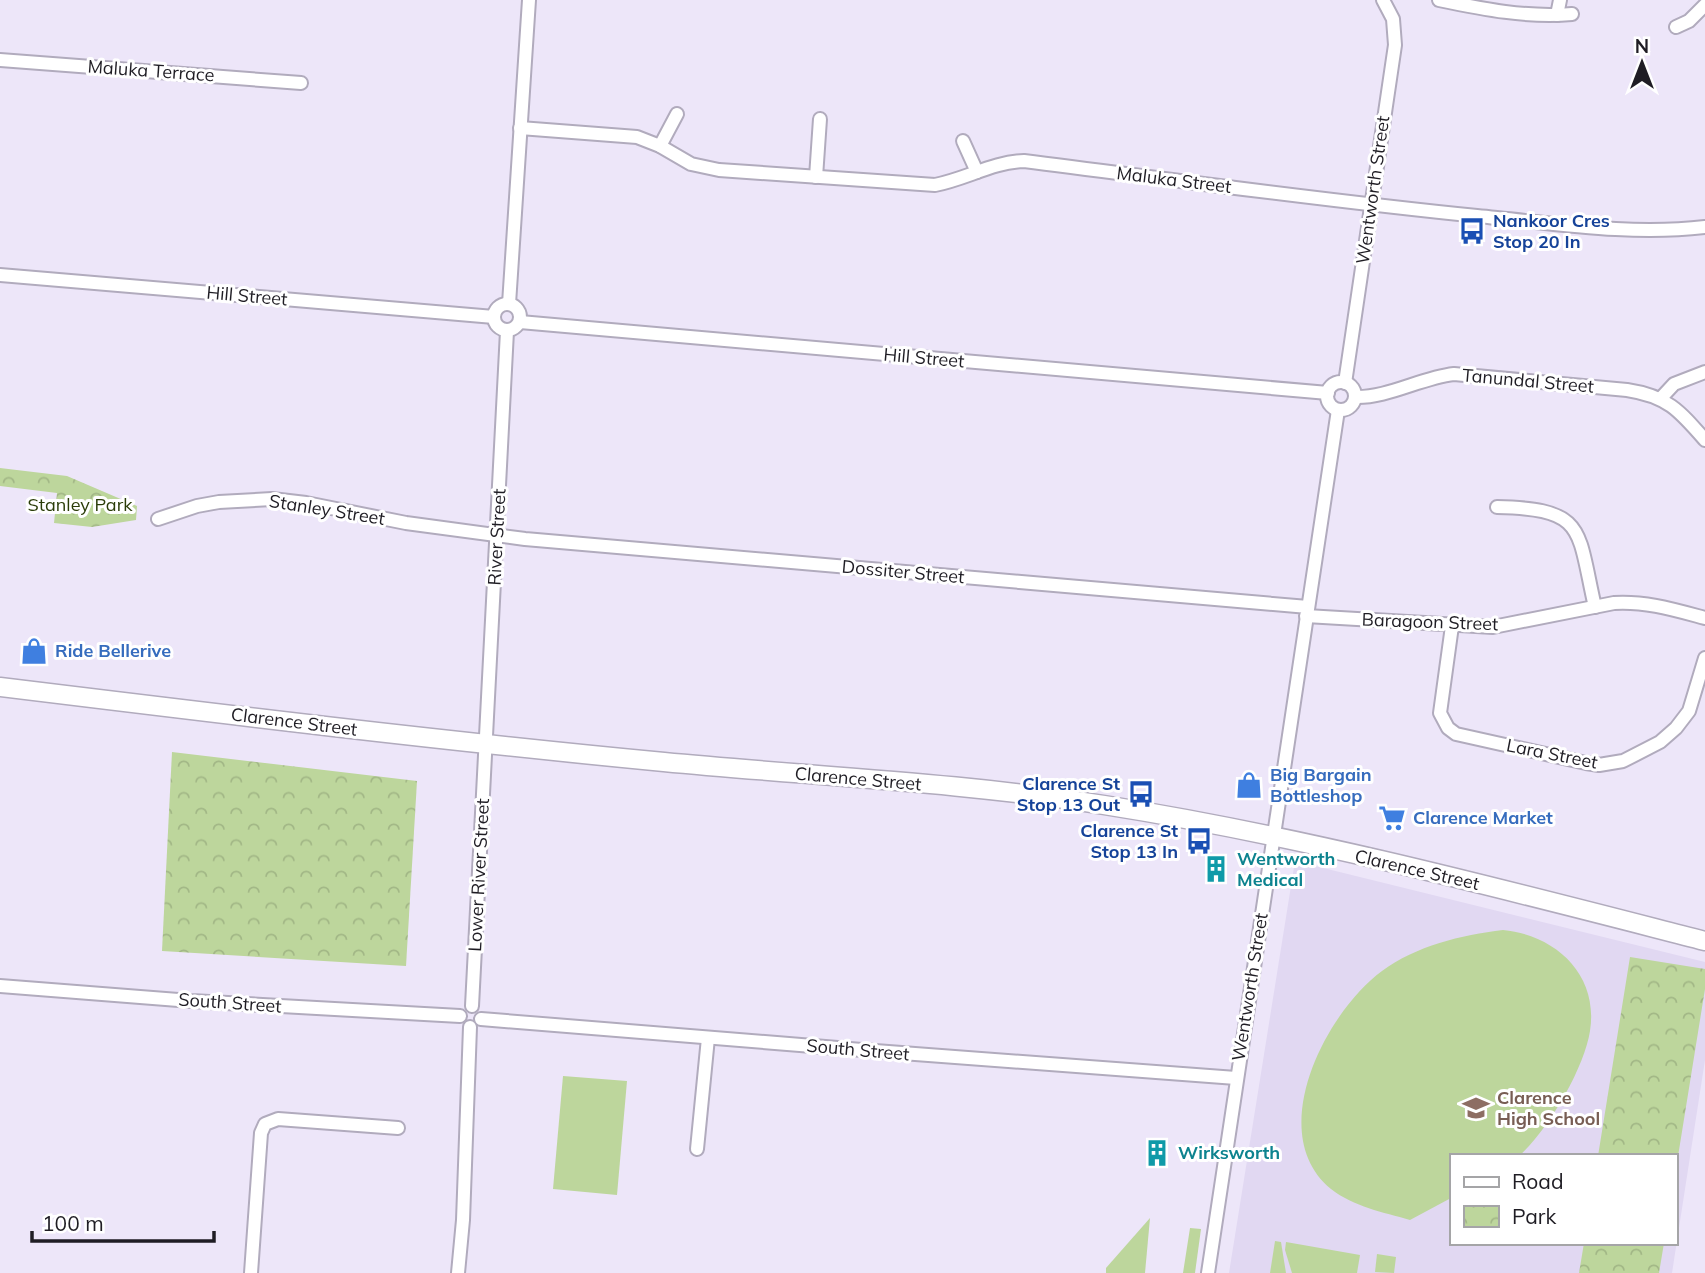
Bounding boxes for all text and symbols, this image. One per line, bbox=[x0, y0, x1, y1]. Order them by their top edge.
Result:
north arrow bbox=[1607, 28, 1677, 98]
text: N bbox=[1635, 34, 1649, 58]
street label: Maluka Terrace bbox=[87, 55, 215, 86]
street label: Wentworth Street bbox=[1351, 114, 1394, 266]
street label: Maluka Street bbox=[1115, 161, 1233, 198]
place label: Nankoor Cres Stop 20 In bbox=[1493, 209, 1610, 253]
bus stop icon: Nankoor Cres Stop 20 In bbox=[1457, 216, 1487, 246]
street label: Hill Street bbox=[206, 281, 288, 310]
street label: Hill Street bbox=[883, 343, 965, 372]
street label: Tanundal Street bbox=[1461, 363, 1595, 398]
street label: River Street bbox=[482, 488, 511, 586]
street label: Stanley Street bbox=[268, 489, 387, 530]
park label: Stanley Park bbox=[28, 493, 133, 516]
street label: Dossiter Street bbox=[841, 555, 965, 588]
street label: Baragoon Street bbox=[1361, 608, 1499, 635]
shop icon: Ride Bellerive bbox=[19, 636, 49, 666]
place label: Ride Bellerive bbox=[55, 639, 171, 662]
street label: Clarence Street bbox=[230, 702, 359, 741]
street label: Lara Street bbox=[1505, 733, 1600, 774]
street label: Clarence Street bbox=[794, 762, 922, 795]
place label: Big Bargain Bottleshop bbox=[1270, 763, 1372, 807]
shop icon: Big Bargain Bottleshop bbox=[1234, 770, 1264, 800]
place label: Clarence St Stop 13 Out bbox=[1017, 772, 1120, 816]
bus stop icon: Clarence St Stop 13 Out bbox=[1126, 779, 1156, 809]
street label: Lower River Street bbox=[463, 798, 494, 952]
supermarket icon: Clarence Market bbox=[1377, 803, 1407, 833]
place label: Clarence Market bbox=[1413, 806, 1553, 829]
place label: Clarence St Stop 13 In bbox=[1080, 819, 1178, 863]
bus stop icon: Clarence St Stop 13 In bbox=[1184, 826, 1214, 856]
street label: Clarence Street bbox=[1353, 844, 1482, 895]
place label: Wentworth Medical bbox=[1237, 847, 1335, 891]
building icon: Wentworth Medical bbox=[1201, 854, 1231, 884]
street label: Wentworth Street bbox=[1226, 911, 1273, 1063]
street label: South Street bbox=[178, 987, 282, 1018]
street label: South Street bbox=[806, 1034, 910, 1065]
place label: Clarence High School bbox=[1497, 1086, 1600, 1130]
school or university icon: Clarence High School bbox=[1461, 1093, 1491, 1123]
building icon: Wirksworth bbox=[1142, 1138, 1172, 1168]
place label: Wirksworth bbox=[1178, 1141, 1280, 1164]
legend bbox=[1450, 1154, 1677, 1245]
text: Road bbox=[1512, 1168, 1563, 1194]
scale bar bbox=[32, 1200, 214, 1244]
text: Park bbox=[1512, 1203, 1556, 1229]
text: 100 m bbox=[42, 1210, 104, 1236]

